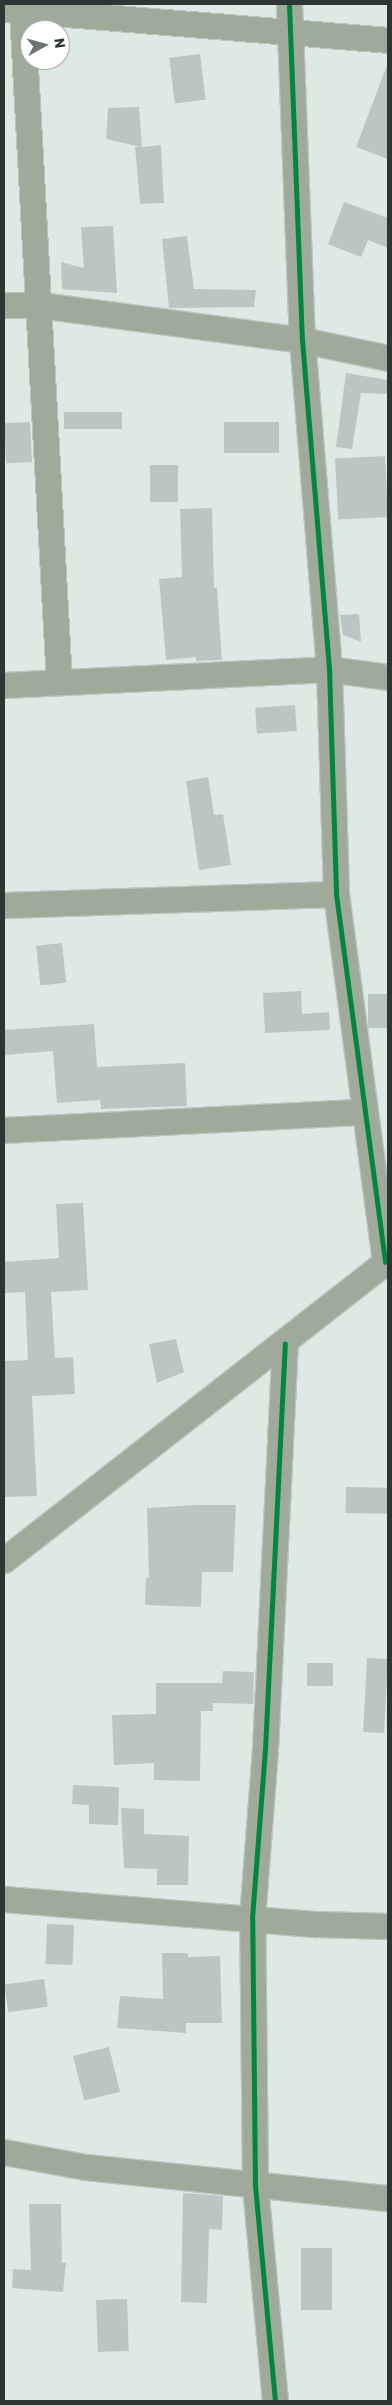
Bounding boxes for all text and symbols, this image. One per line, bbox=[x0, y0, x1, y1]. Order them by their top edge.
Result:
north arrow bbox=[20, 20, 70, 70]
text: N bbox=[50, 37, 68, 49]

